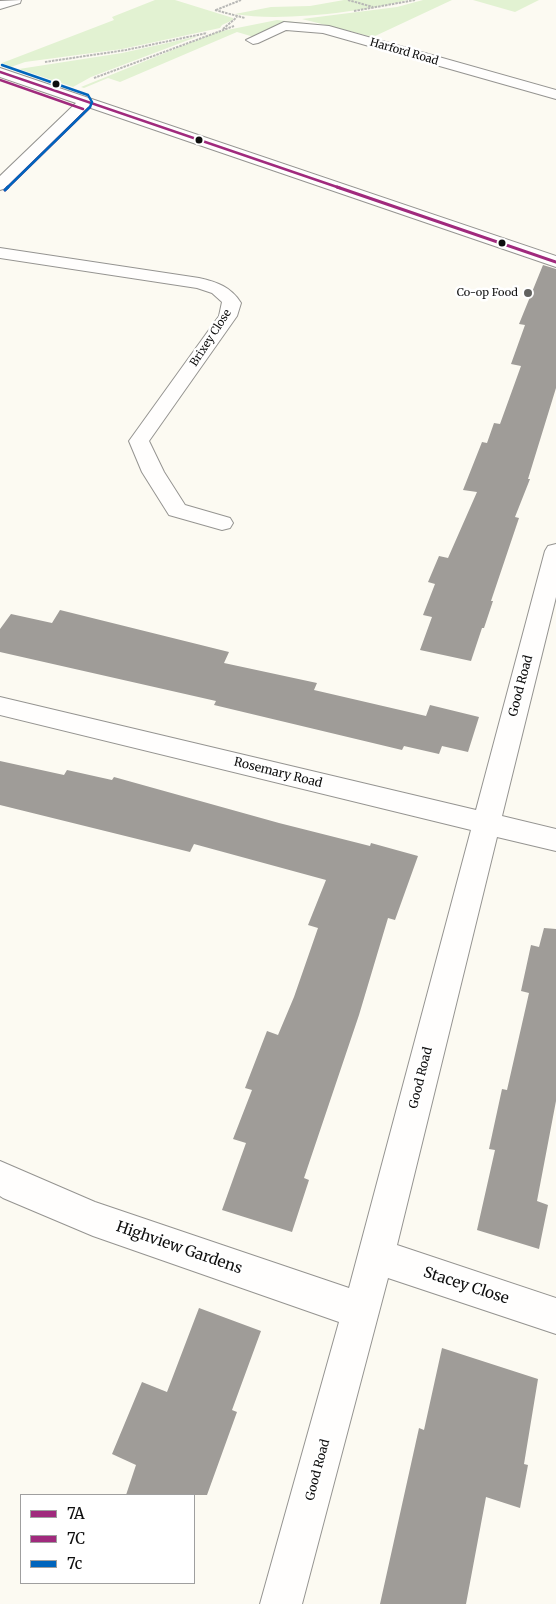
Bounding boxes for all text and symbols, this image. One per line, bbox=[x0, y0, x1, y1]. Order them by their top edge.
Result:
street label: Harford Road bbox=[368, 36, 440, 68]
unlabelled marker bbox=[51, 79, 61, 89]
unlabelled marker bbox=[194, 135, 204, 145]
unlabelled marker bbox=[497, 238, 507, 248]
place label: Co-op Food bbox=[457, 286, 518, 300]
marker: Co-op Food bbox=[522, 287, 534, 299]
street label: Brixey Close bbox=[188, 307, 234, 369]
street label: Good Road bbox=[506, 654, 536, 718]
street label: Rosemary Road bbox=[232, 755, 324, 791]
street label: Good Road bbox=[406, 1046, 436, 1110]
street label: Highview Gardens bbox=[114, 1218, 244, 1278]
street label: Stacey Close bbox=[421, 1264, 511, 1308]
street label: Good Road bbox=[303, 1438, 333, 1502]
legend bbox=[20, 1494, 195, 1584]
text: 7A bbox=[67, 1504, 85, 1523]
text: 7C bbox=[67, 1529, 85, 1548]
text: 7c bbox=[67, 1554, 82, 1573]

